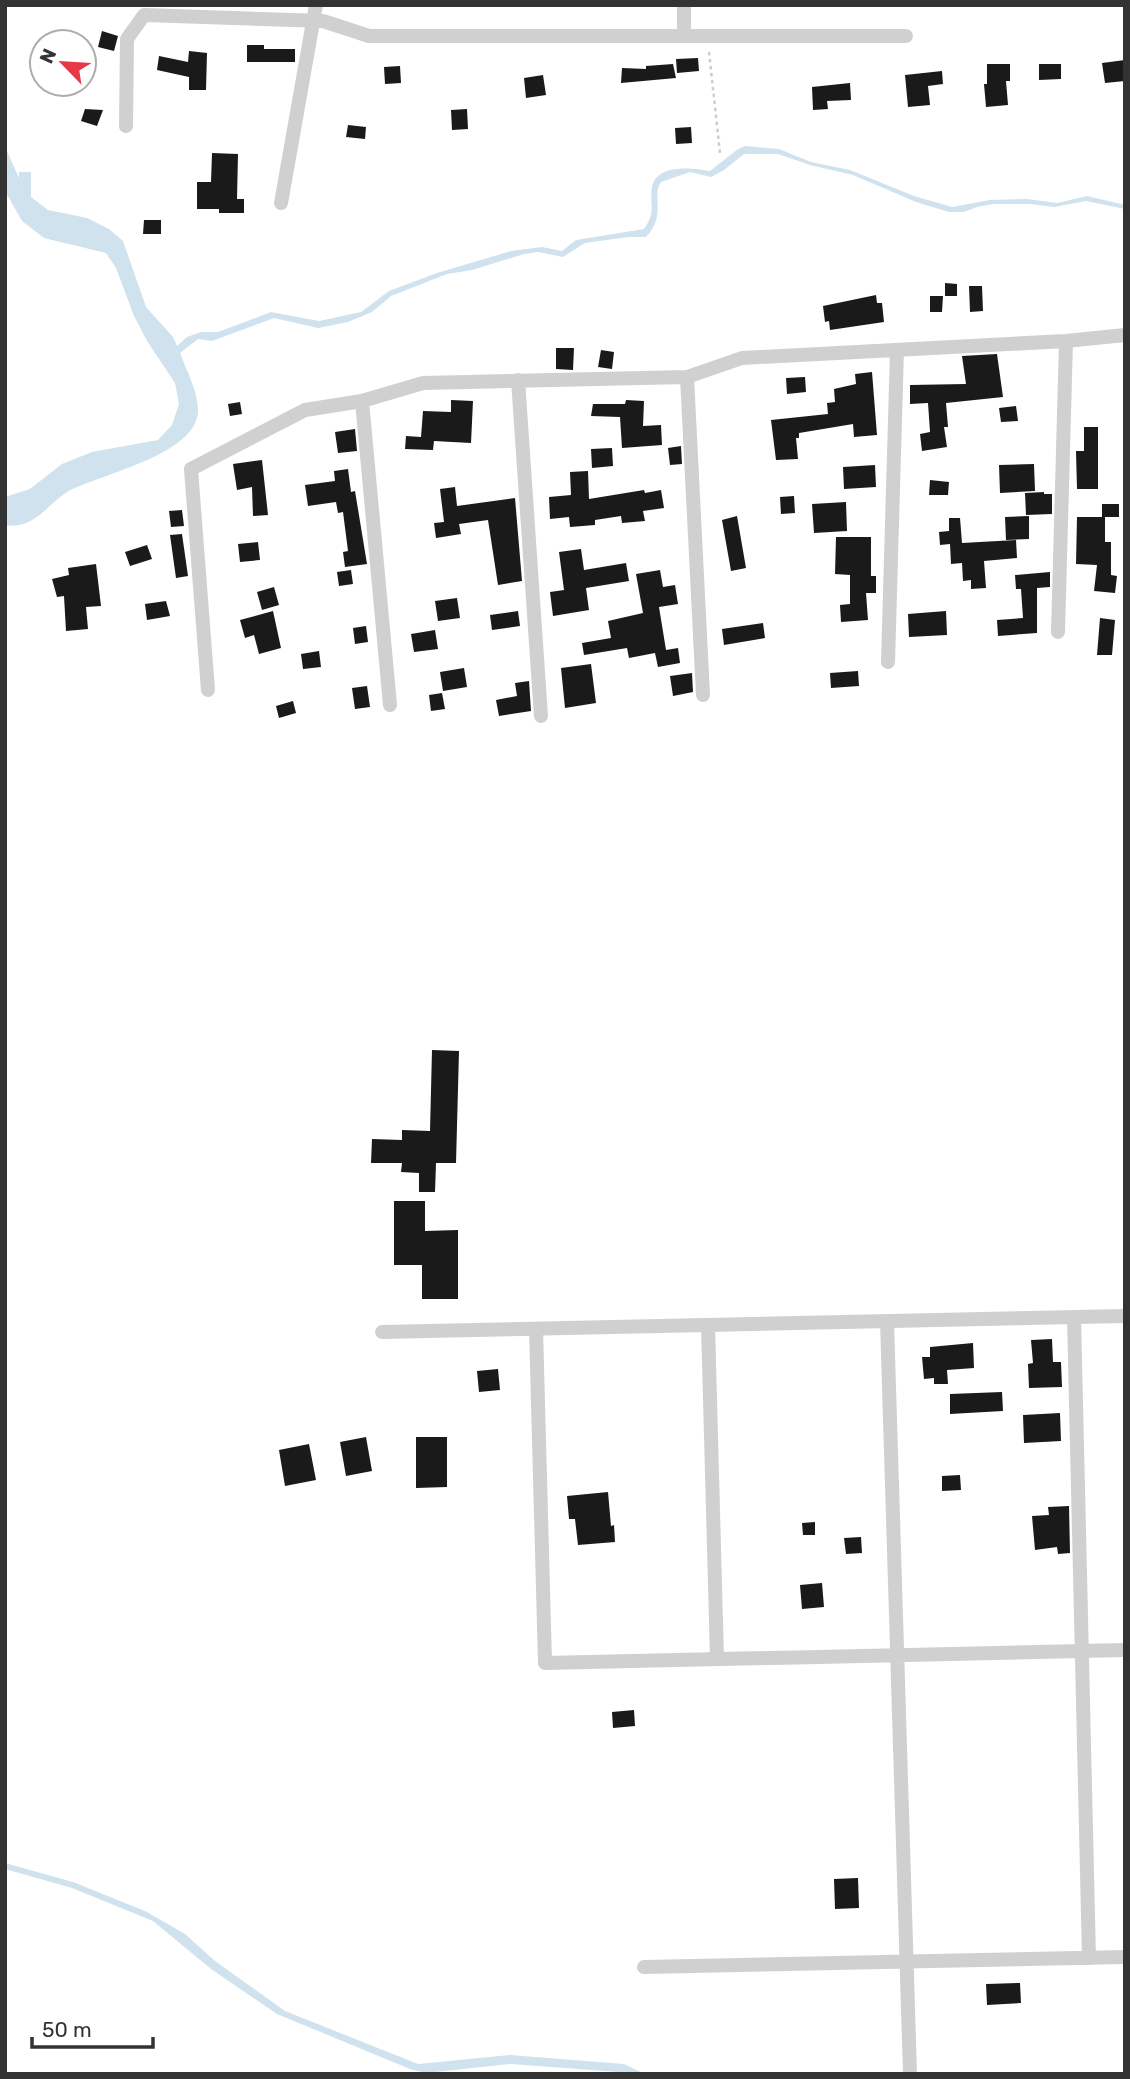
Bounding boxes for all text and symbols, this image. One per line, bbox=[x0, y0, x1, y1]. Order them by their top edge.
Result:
north arrow bbox=[28, 28, 98, 98]
text: N bbox=[35, 45, 61, 67]
scale bar bbox=[32, 2006, 152, 2050]
text: 50 m bbox=[42, 2017, 92, 2042]

